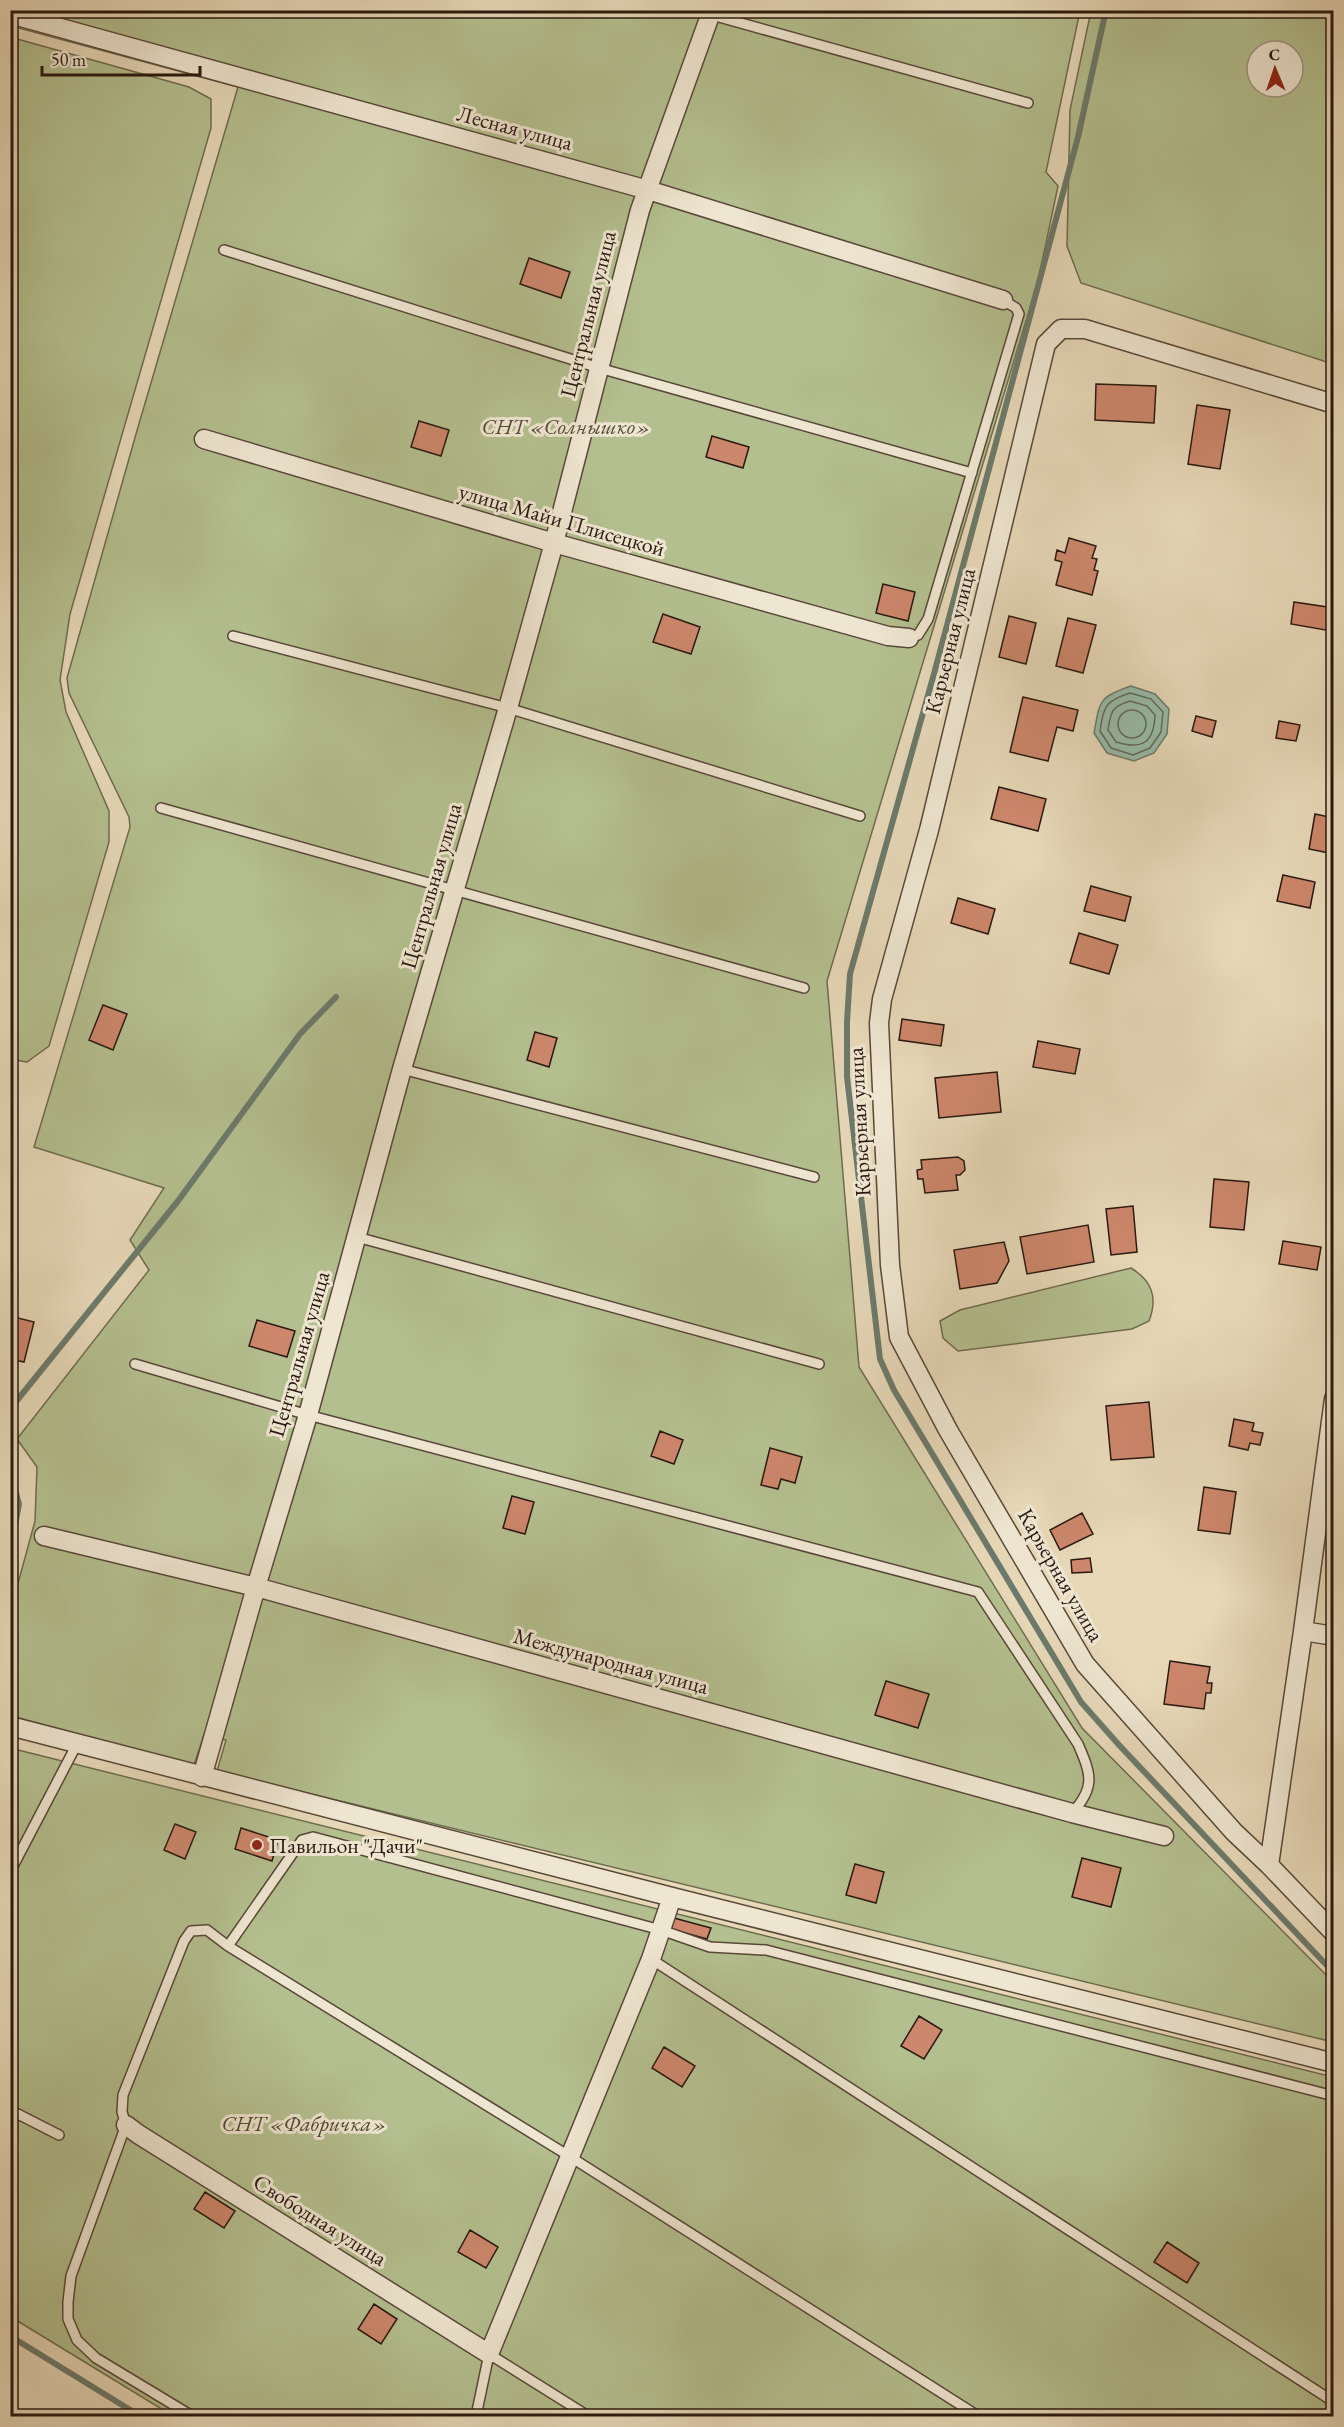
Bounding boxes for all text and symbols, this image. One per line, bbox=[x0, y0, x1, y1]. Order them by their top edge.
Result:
scale bar bbox=[42, 39, 200, 77]
north arrow bbox=[1245, 39, 1305, 99]
text: С bbox=[1268, 44, 1281, 65]
text: 50 m bbox=[51, 48, 86, 71]
street label: Лесная улица bbox=[454, 99, 576, 157]
street label: Центральная улица bbox=[553, 227, 623, 400]
park label: СНТ «Солнышко» bbox=[482, 412, 650, 441]
street label: улица Майи Плисецкой bbox=[456, 477, 669, 563]
street label: Карьерная улица bbox=[918, 565, 982, 717]
street label: Центральная улица bbox=[394, 800, 469, 972]
street label: Карьерная улица bbox=[841, 1046, 877, 1197]
street label: Центральная улица bbox=[262, 1268, 337, 1440]
street label: Карьерная улица bbox=[1011, 1503, 1111, 1647]
street label: Международная улица bbox=[510, 1621, 712, 1701]
place label: Павильон "Дачи" bbox=[269, 1831, 423, 1860]
marker: Павильон "Дачи" bbox=[250, 1838, 264, 1852]
park label: СНТ «Фабричка» bbox=[221, 2109, 387, 2138]
street label: Свободная улица bbox=[248, 2167, 393, 2273]

